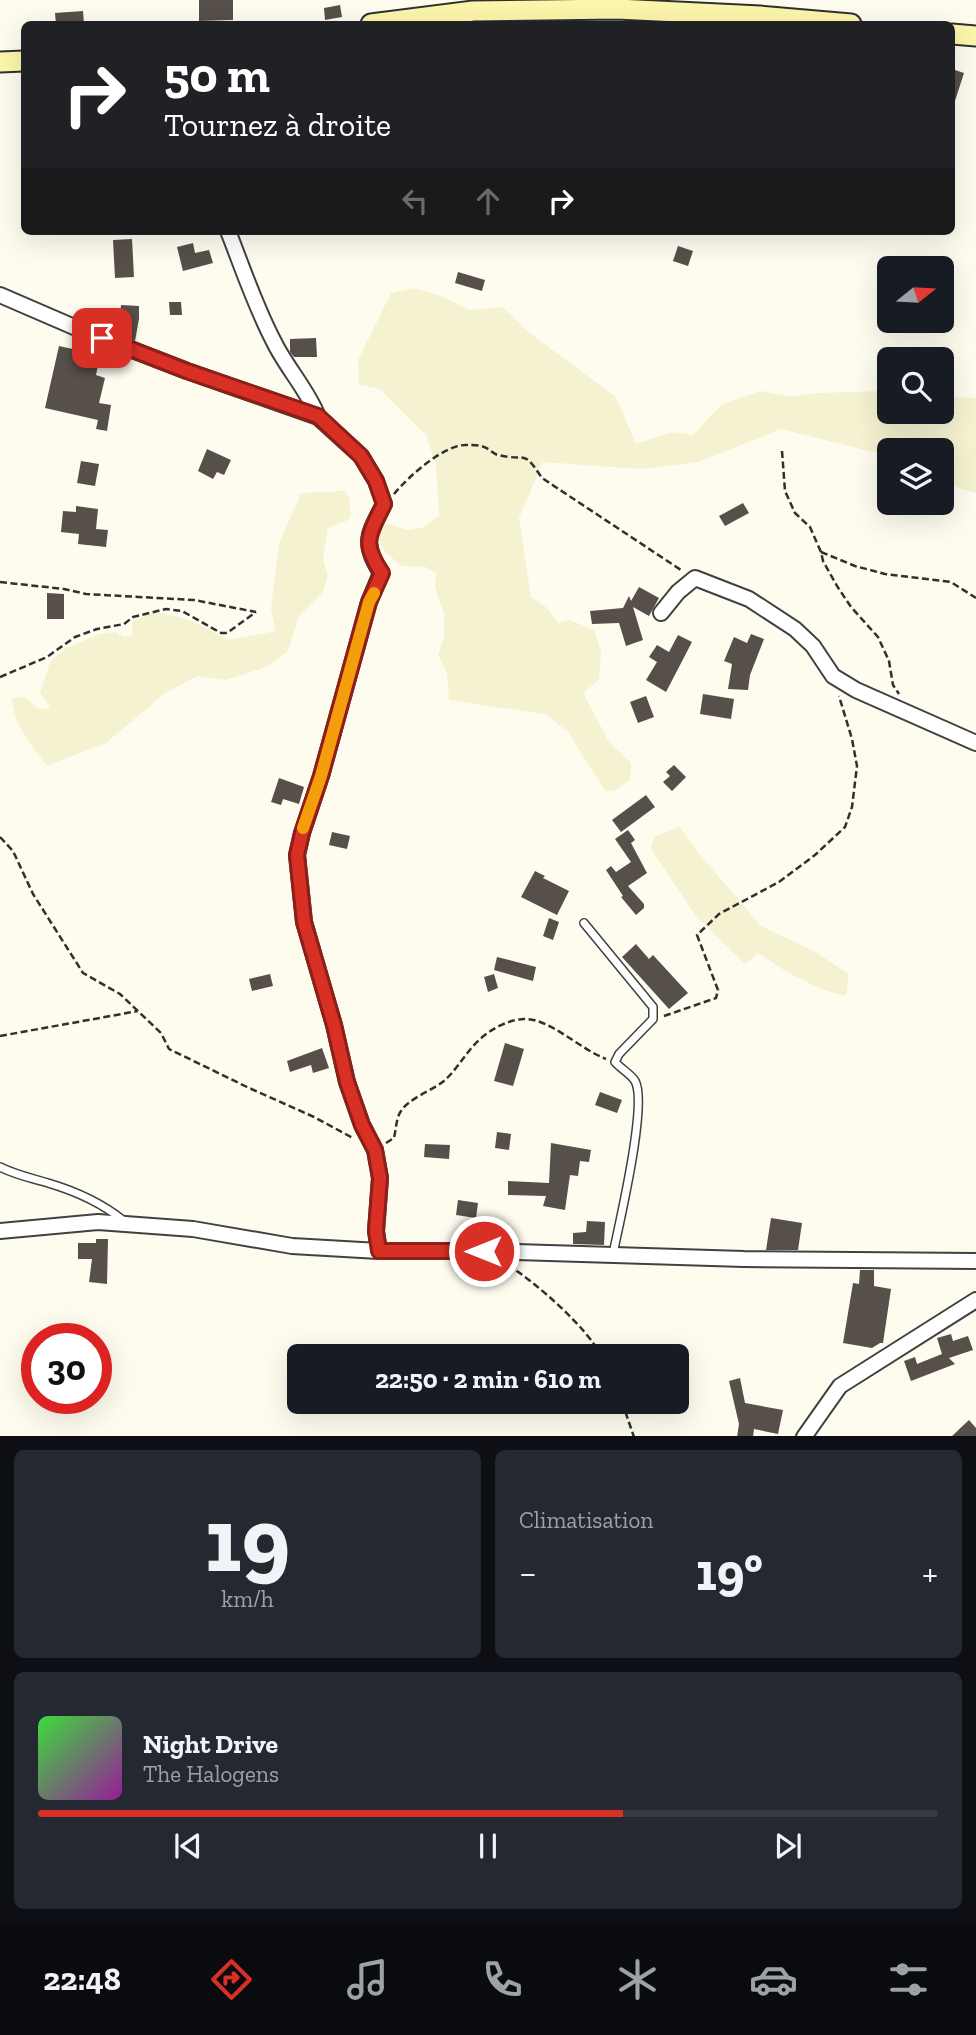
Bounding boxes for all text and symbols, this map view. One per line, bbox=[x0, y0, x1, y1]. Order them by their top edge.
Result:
text: 50 m bbox=[164, 46, 270, 105]
icon: right bbox=[49, 49, 140, 140]
text: Tournez à droite bbox=[164, 106, 391, 144]
icon: left bbox=[396, 182, 434, 220]
icon: ahead bbox=[469, 182, 507, 220]
icon: right bbox=[542, 182, 580, 220]
north arrow bbox=[877, 256, 954, 332]
map controls bbox=[877, 256, 954, 515]
pin bbox=[72, 308, 132, 368]
icon: arrive bbox=[83, 319, 121, 357]
button: search bbox=[877, 347, 954, 424]
button: layers bbox=[877, 438, 954, 515]
position arrow bbox=[447, 1214, 521, 1288]
speed limit sign: 30 bbox=[21, 1323, 112, 1414]
text: 22:50 · 2 min · 610 m bbox=[375, 1363, 601, 1395]
text: 19 bbox=[205, 1485, 290, 1594]
text: Climatisation bbox=[519, 1506, 653, 1534]
text: 19° bbox=[696, 1541, 763, 1603]
text: − bbox=[519, 1550, 537, 1596]
text: + bbox=[922, 1550, 938, 1596]
text: km/h bbox=[221, 1585, 274, 1613]
text: Night Drive bbox=[143, 1728, 278, 1760]
text: The Halogens bbox=[143, 1760, 279, 1788]
icon: previous bbox=[169, 1827, 207, 1865]
icon: pause bbox=[469, 1827, 507, 1865]
icon: next bbox=[769, 1827, 807, 1865]
icon: directions bbox=[207, 1955, 256, 2004]
icon: music bbox=[343, 1955, 392, 2004]
icon: phone bbox=[478, 1955, 527, 2004]
icon: climate bbox=[613, 1955, 662, 2004]
icon: car bbox=[749, 1955, 798, 2004]
icon: filters bbox=[884, 1955, 933, 2004]
text: 22:48 bbox=[43, 1960, 121, 1998]

